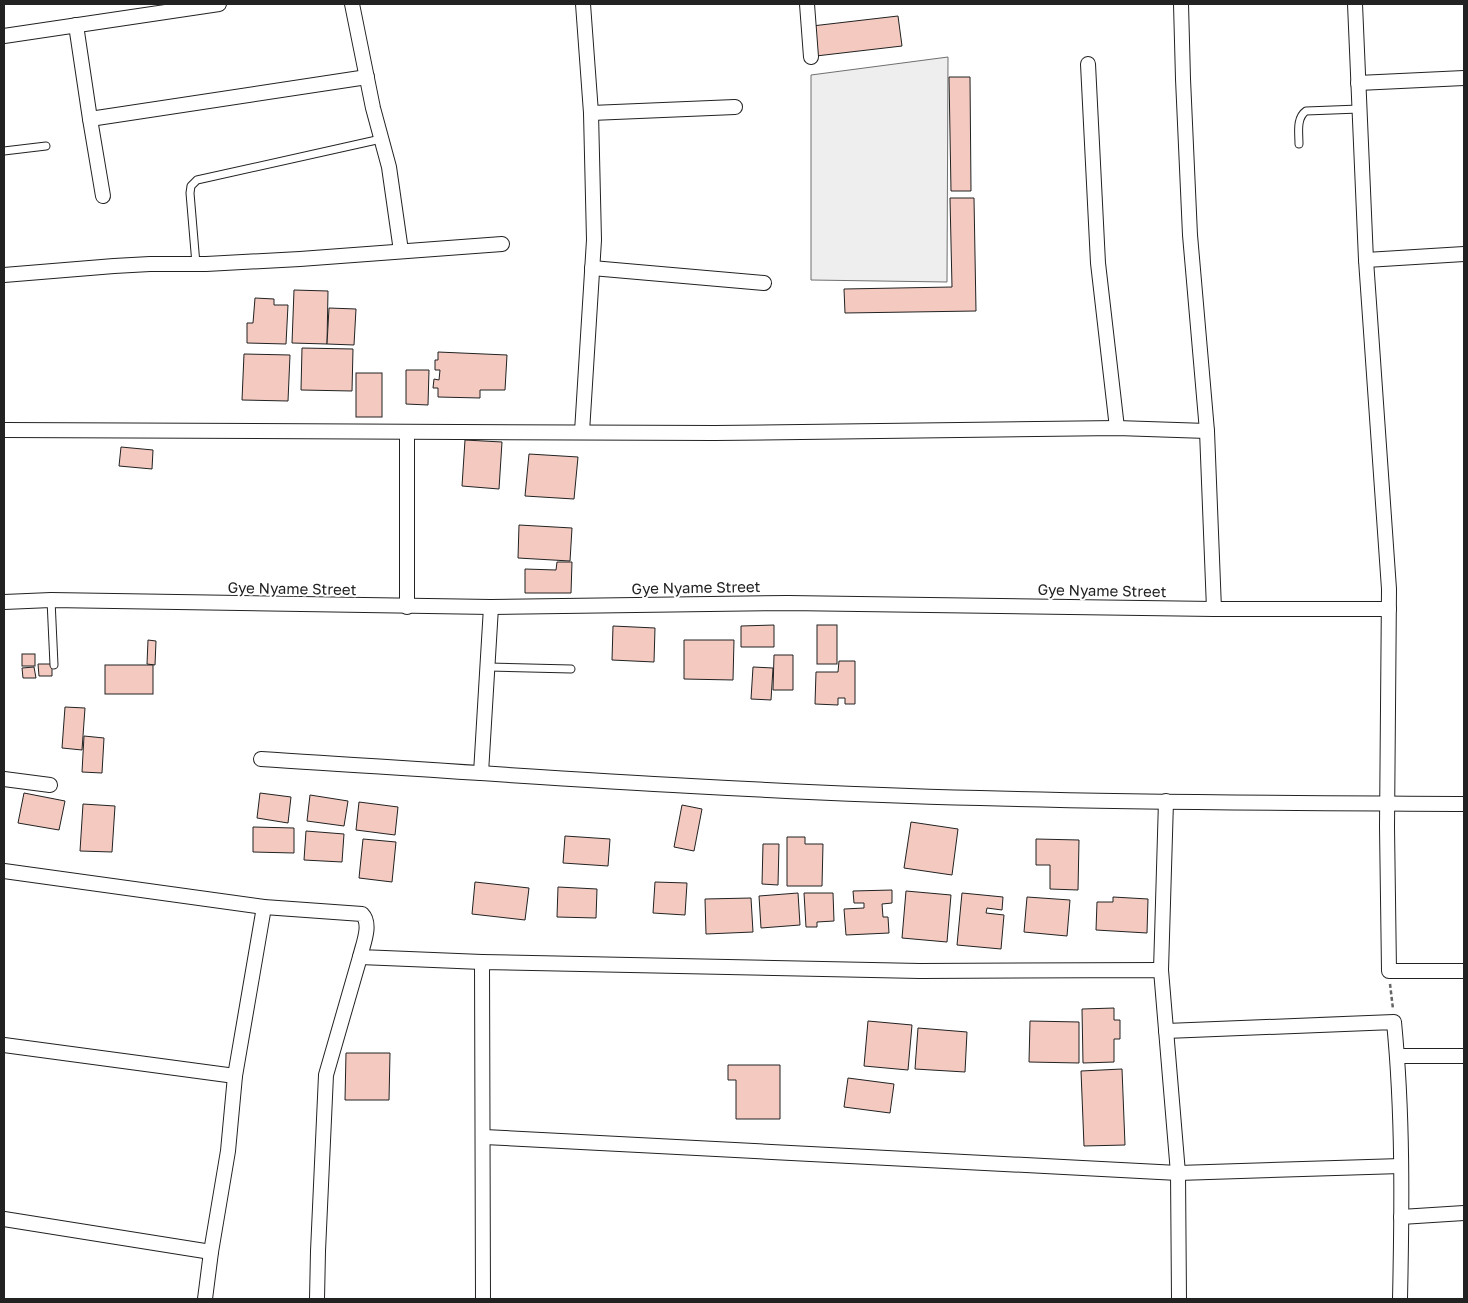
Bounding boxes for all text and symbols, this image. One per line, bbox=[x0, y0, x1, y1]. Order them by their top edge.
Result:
street label: Gye Nyame Street bbox=[631, 577, 761, 597]
street label: Gye Nyame Street bbox=[227, 578, 357, 598]
street label: Gye Nyame Street bbox=[1037, 580, 1167, 600]

